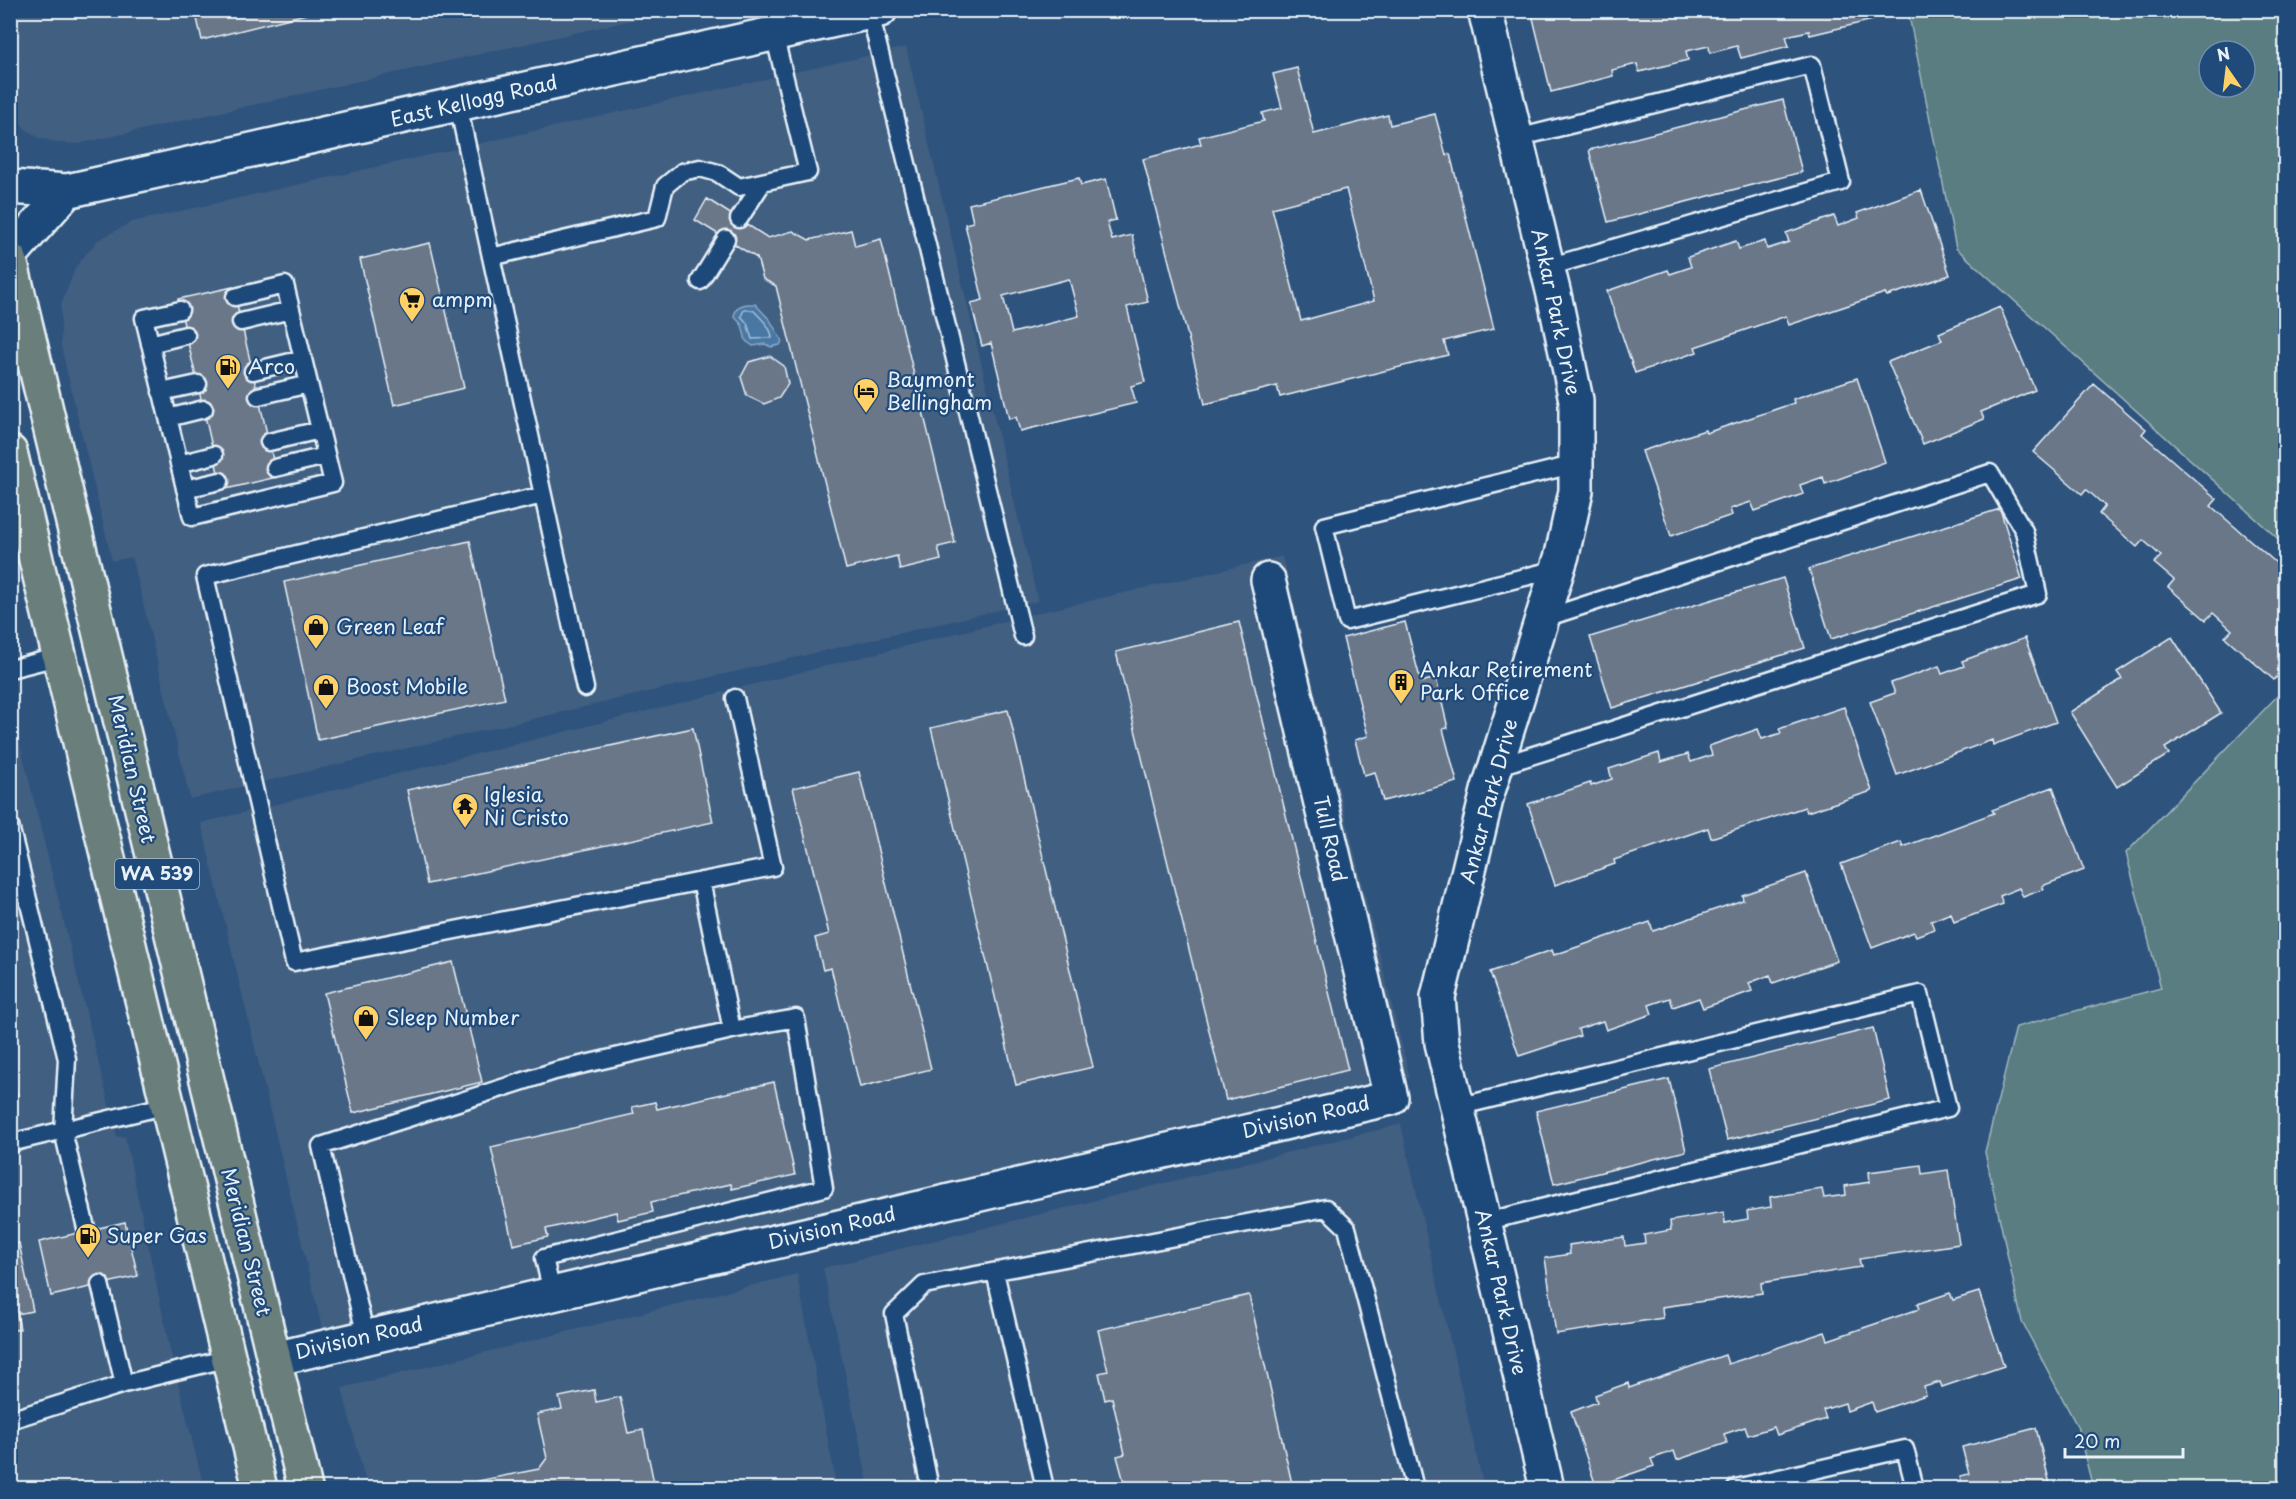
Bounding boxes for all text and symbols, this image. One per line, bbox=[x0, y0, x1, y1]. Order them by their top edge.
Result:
north arrow bbox=[2197, 39, 2257, 99]
text: N bbox=[2214, 40, 2232, 67]
street label: East Kellogg Road bbox=[387, 66, 560, 134]
street label: Ankar Park Drive bbox=[1525, 226, 1589, 398]
place label: ampm bbox=[432, 284, 493, 314]
supermarket icon: ampm bbox=[397, 285, 427, 323]
place label: Arco bbox=[248, 351, 295, 381]
fuel station icon: Arco bbox=[213, 352, 243, 390]
place label: Baymont Bellingham bbox=[886, 364, 992, 417]
hotel icon: Baymont Bellingham bbox=[851, 376, 881, 414]
place label: Green Leaf bbox=[336, 611, 445, 641]
shop icon: Green Leaf bbox=[301, 612, 331, 650]
place label: Ankar Retirement Park Office bbox=[1420, 654, 1592, 707]
building icon: Ankar Retirement Park Office bbox=[1386, 667, 1416, 705]
place label: Boost Mobile bbox=[346, 671, 468, 701]
shop icon: Boost Mobile bbox=[311, 672, 341, 710]
street label: Meridian Street bbox=[101, 692, 165, 846]
street label: Ankar Park Drive bbox=[1452, 715, 1524, 886]
place label: Iglesia Ni Cristo bbox=[484, 779, 569, 832]
temple icon: Iglesia Ni Cristo bbox=[450, 791, 480, 829]
street label: Tull Road bbox=[1307, 793, 1355, 885]
road number: WA 539 bbox=[115, 859, 199, 889]
place label: Sleep Number bbox=[386, 1002, 520, 1032]
shop icon: Sleep Number bbox=[351, 1003, 381, 1041]
street label: Division Road bbox=[1239, 1087, 1373, 1145]
street label: Meridian Street bbox=[214, 1165, 280, 1319]
street label: Division Road bbox=[765, 1198, 899, 1256]
street label: Ankar Park Drive bbox=[1468, 1206, 1536, 1378]
place label: Super Gas bbox=[107, 1220, 207, 1250]
fuel station icon: Super Gas bbox=[73, 1221, 103, 1259]
street label: Division Road bbox=[292, 1308, 426, 1366]
scale bar bbox=[2065, 1421, 2184, 1459]
text: 20 m bbox=[2074, 1427, 2120, 1454]

